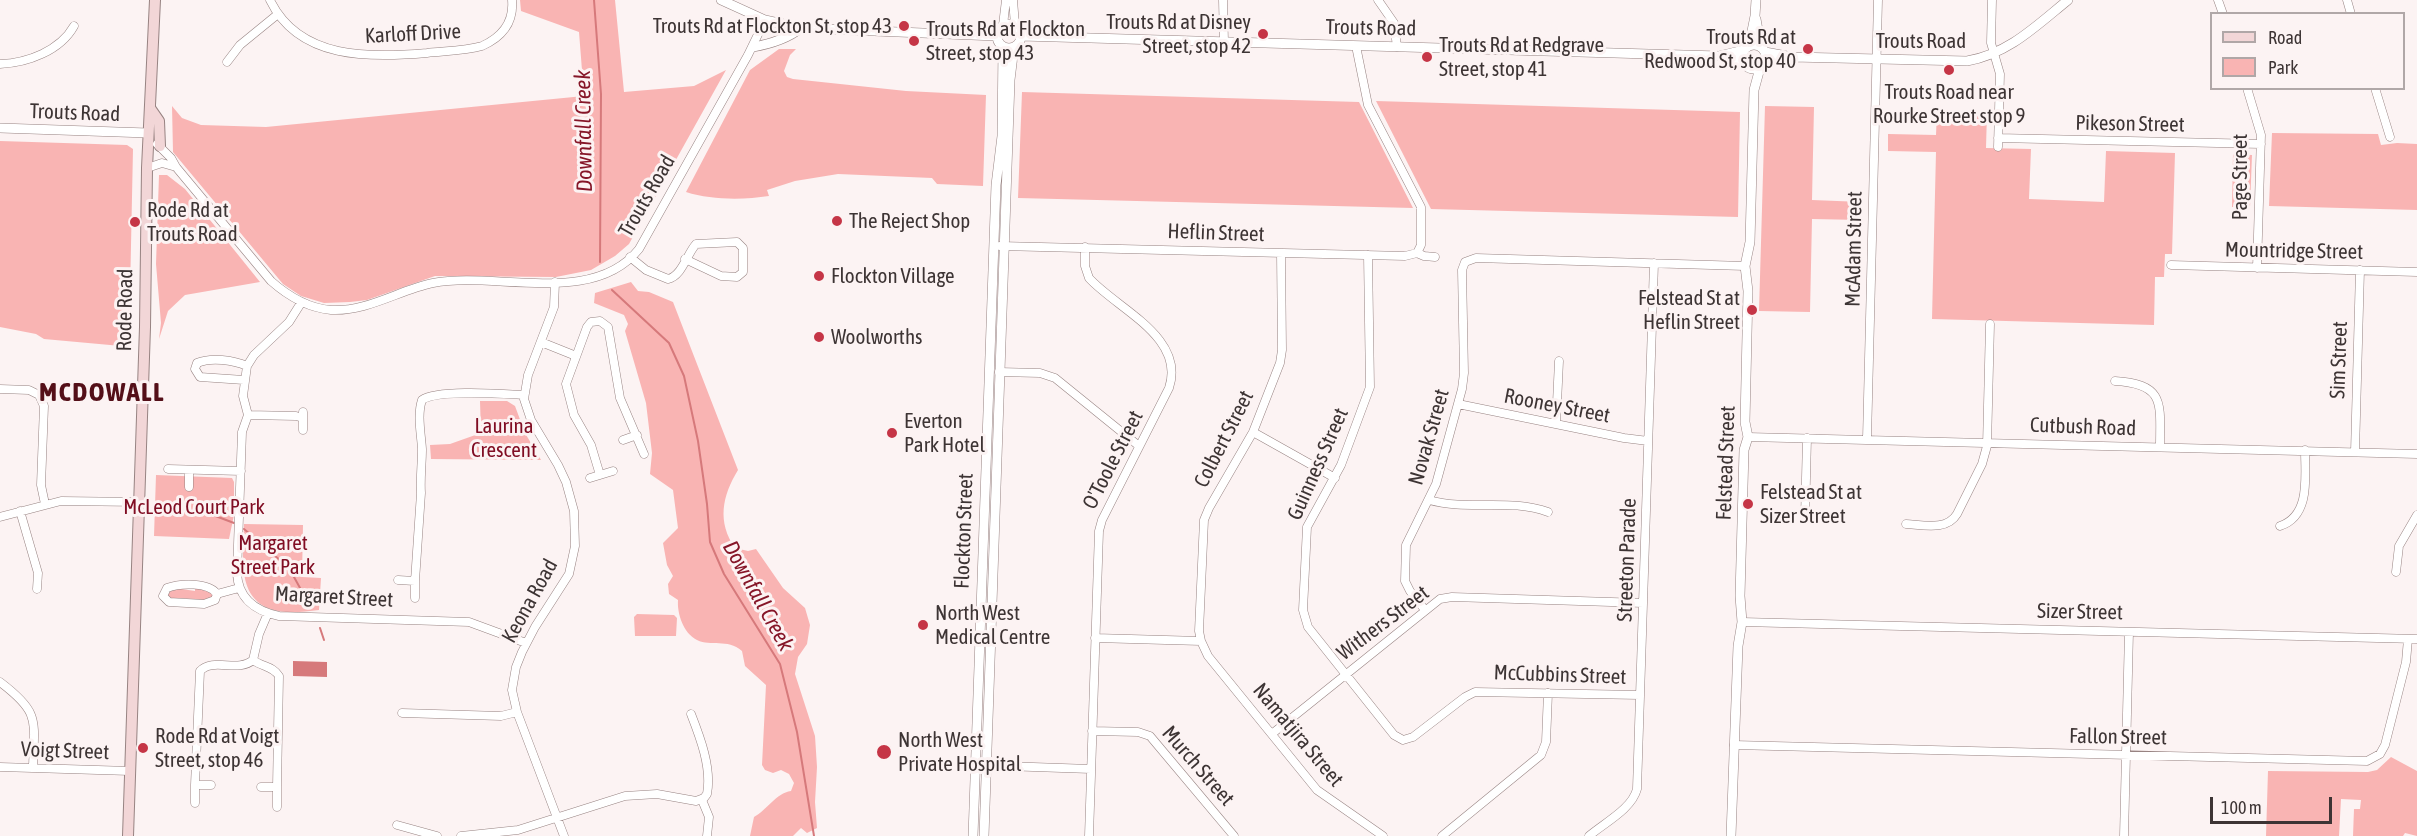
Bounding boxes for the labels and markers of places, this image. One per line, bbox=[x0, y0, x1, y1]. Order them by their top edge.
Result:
place label: Trouts Rd at Disney Street, stop 42 bbox=[1106, 9, 1251, 59]
place label: Trouts Rd at Flockton St, stop 43 bbox=[653, 13, 892, 39]
place label: Trouts Rd at Flockton Street, stop 43 bbox=[926, 16, 1085, 66]
marker: Trouts Rd at Flockton St, stop 43 bbox=[897, 19, 911, 33]
place label: Trouts Rd at Redwood St, stop 40 bbox=[1644, 24, 1796, 74]
marker: Trouts Rd at Disney Street, stop 42 bbox=[1256, 27, 1270, 41]
place label: Trouts Rd at Redgrave Street, stop 41 bbox=[1439, 32, 1604, 82]
marker: Trouts Rd at Flockton Street, stop 43 bbox=[907, 34, 921, 48]
marker: Trouts Rd at Redwood St, stop 40 bbox=[1801, 42, 1815, 56]
marker: Trouts Rd at Redgrave Street, stop 41 bbox=[1420, 50, 1434, 64]
marker: Trouts Road near Rourke Street stop 9 bbox=[1942, 63, 1956, 77]
place label: Trouts Road near Rourke Street stop 9 bbox=[1873, 79, 2025, 129]
place label: Rode Rd at Trouts Road bbox=[147, 197, 238, 247]
place label: The Reject Shop bbox=[849, 208, 970, 234]
marker: The Reject Shop bbox=[830, 214, 844, 228]
marker: Rode Rd at Trouts Road bbox=[128, 215, 142, 229]
place label: Flockton Village bbox=[831, 263, 955, 289]
marker: Flockton Village bbox=[812, 269, 826, 283]
place label: Felstead St at Heflin Street bbox=[1638, 285, 1740, 335]
marker: Felstead St at Heflin Street bbox=[1745, 303, 1759, 317]
place label: Woolworths bbox=[831, 324, 923, 350]
marker: Woolworths bbox=[812, 330, 826, 344]
place label: Everton Park Hotel bbox=[904, 408, 985, 458]
marker: Everton Park Hotel bbox=[885, 426, 899, 440]
place label: Felstead St at Sizer Street bbox=[1760, 479, 1862, 529]
marker: Felstead St at Sizer Street bbox=[1741, 497, 1755, 511]
place label: North West Medical Centre bbox=[935, 600, 1050, 650]
marker: North West Medical Centre bbox=[916, 618, 930, 632]
place label: Rode Rd at Voigt Street, stop 46 bbox=[155, 723, 279, 773]
place label: North West Private Hospital bbox=[898, 727, 1021, 777]
marker: Rode Rd at Voigt Street, stop 46 bbox=[136, 741, 150, 755]
marker: North West Private Hospital bbox=[875, 743, 893, 761]

